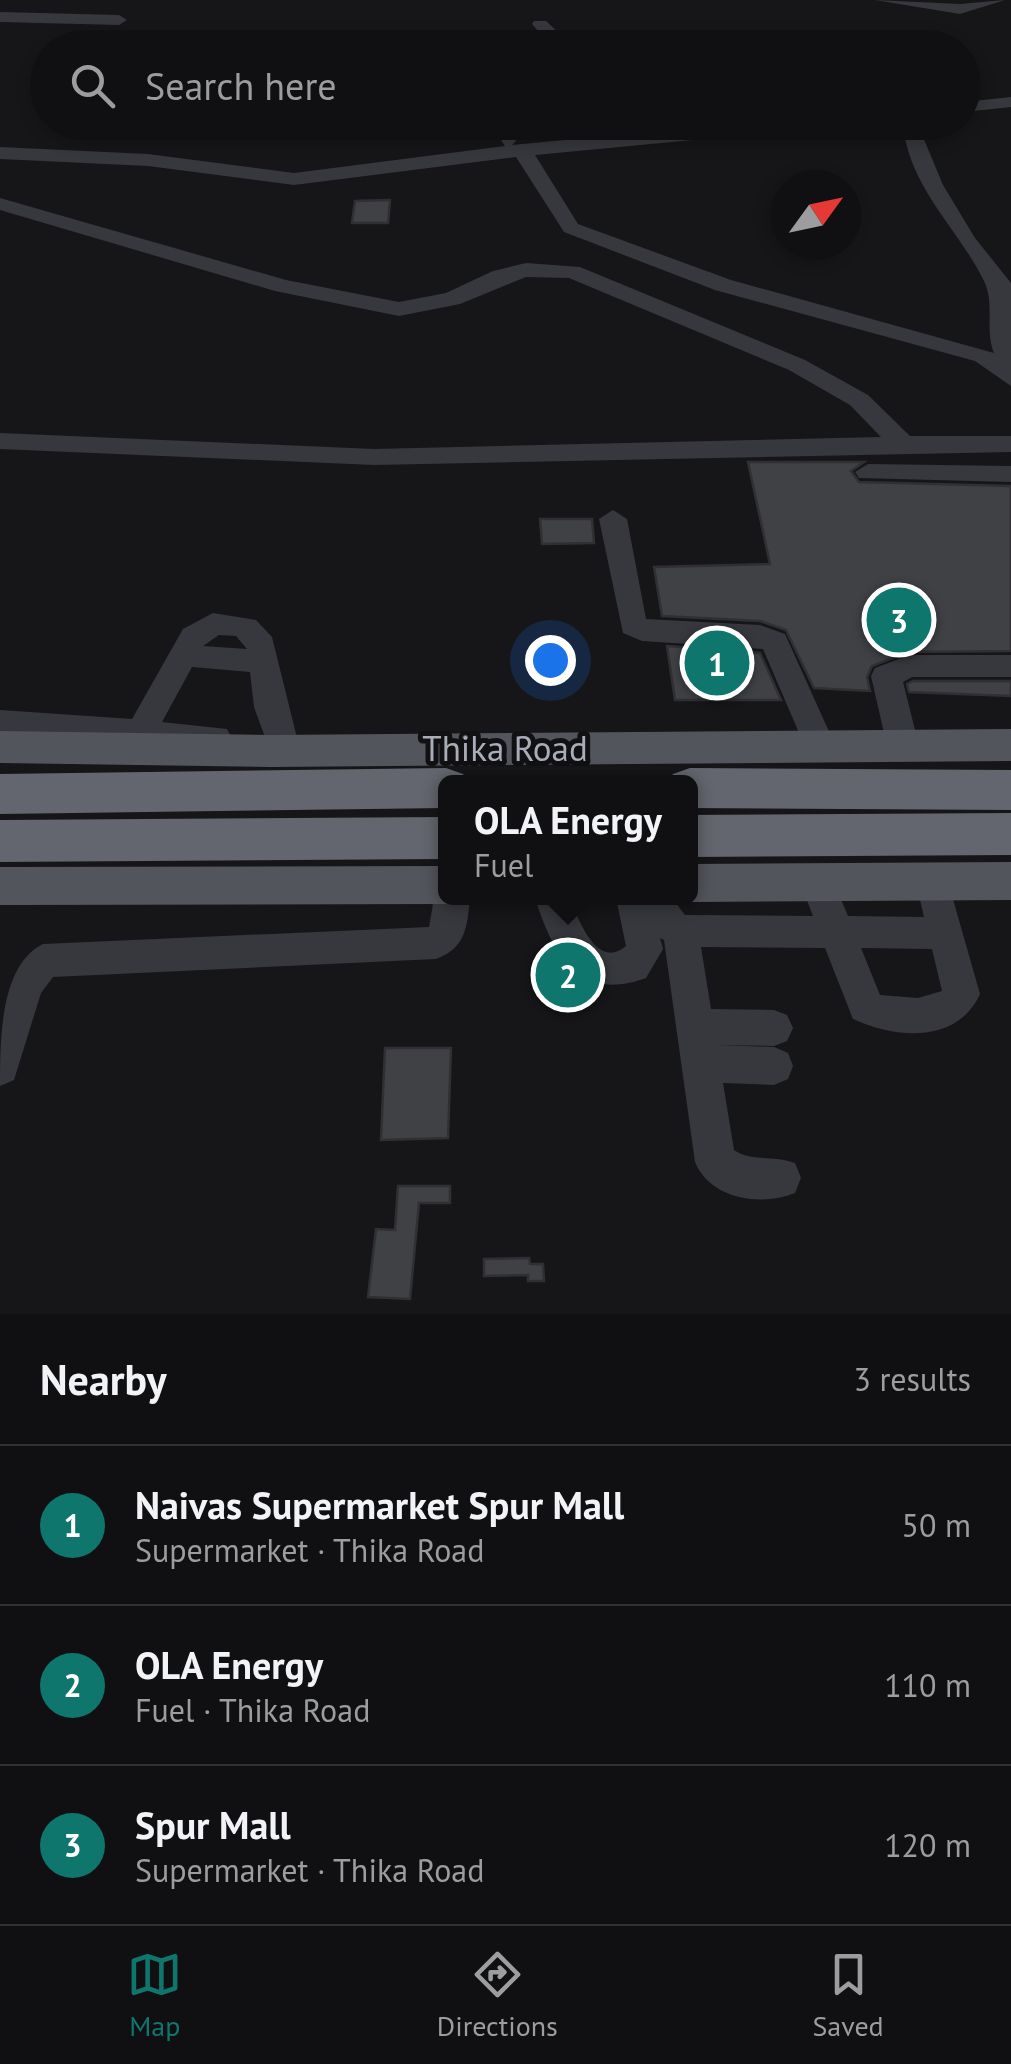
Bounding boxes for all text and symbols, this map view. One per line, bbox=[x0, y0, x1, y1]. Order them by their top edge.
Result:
search box bbox=[30, 30, 981, 140]
icon: search bbox=[65, 58, 120, 113]
text: Search here bbox=[145, 61, 337, 110]
north arrow bbox=[771, 170, 861, 260]
pin: 3 bbox=[866, 582, 932, 658]
pin: 1 bbox=[684, 626, 750, 700]
your location bbox=[525, 635, 576, 686]
street label: Thika Road bbox=[422, 725, 588, 771]
popup bbox=[438, 775, 698, 905]
text: OLA Energy bbox=[474, 795, 662, 844]
text: Fuel bbox=[474, 844, 533, 886]
pin: 2 bbox=[536, 938, 600, 1012]
text: Nearby bbox=[40, 1352, 167, 1407]
text: 3 results bbox=[853, 1358, 971, 1400]
text: Naivas Supermarket Spur Mall bbox=[135, 1480, 624, 1529]
text: 1 bbox=[63, 1504, 82, 1546]
text: 50 m bbox=[902, 1504, 971, 1546]
text: Supermarket · Thika Road bbox=[135, 1529, 484, 1571]
text: OLA Energy bbox=[135, 1640, 323, 1689]
text: 2 bbox=[63, 1664, 82, 1706]
text: 110 m bbox=[884, 1664, 971, 1706]
text: Fuel · Thika Road bbox=[135, 1689, 370, 1731]
text: Spur Mall bbox=[135, 1800, 291, 1849]
text: 3 bbox=[63, 1824, 82, 1866]
text: 120 m bbox=[884, 1824, 971, 1866]
text: Supermarket · Thika Road bbox=[135, 1849, 484, 1891]
tab: Map bbox=[127, 1947, 182, 2044]
tab: Directions bbox=[437, 1947, 558, 2044]
tab: Saved bbox=[812, 1947, 884, 2044]

